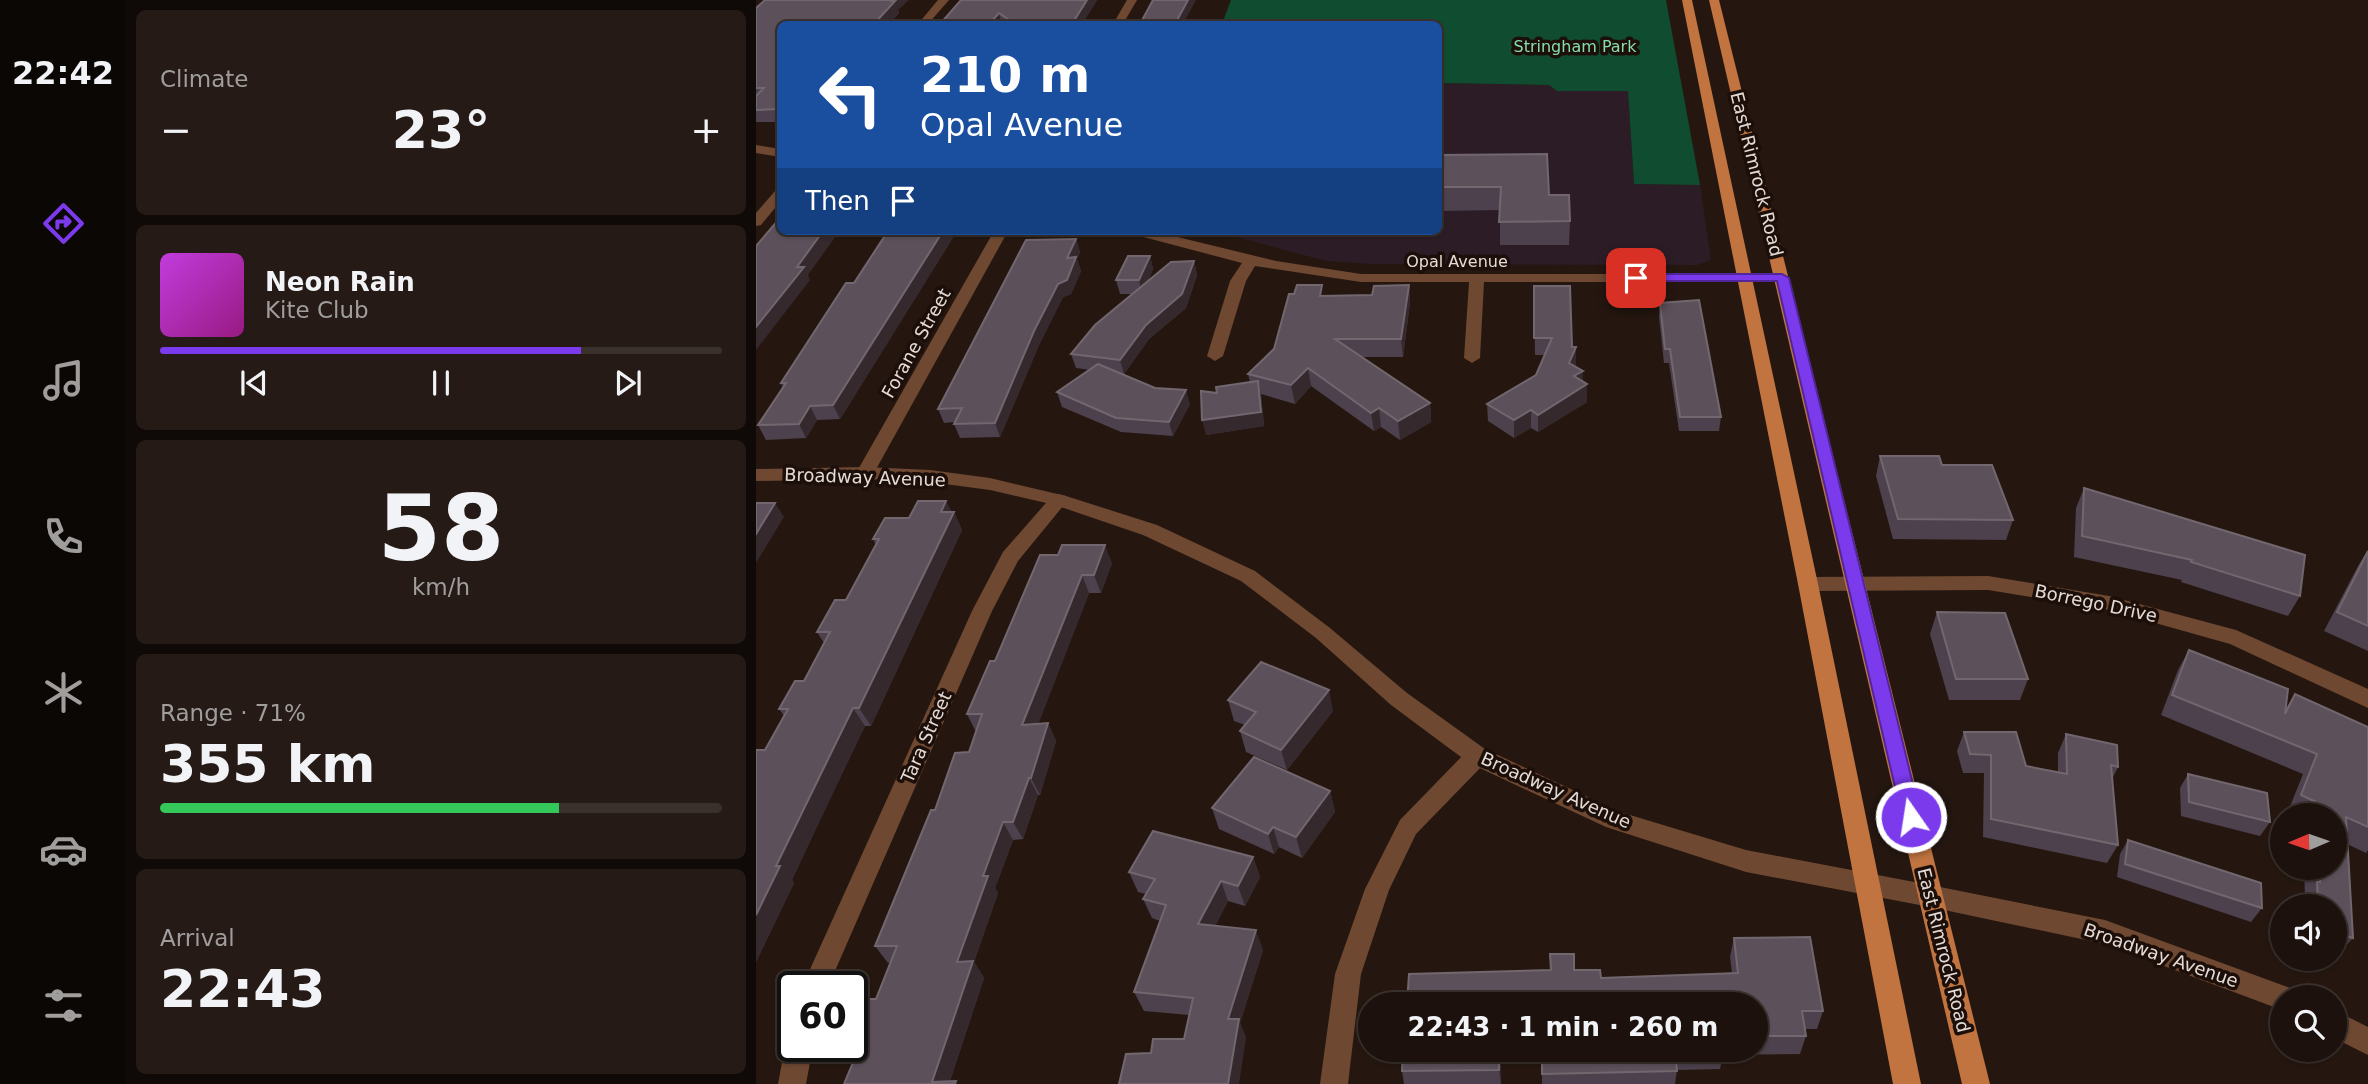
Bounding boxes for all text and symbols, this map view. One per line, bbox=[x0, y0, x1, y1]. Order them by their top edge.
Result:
park label: Stringham Park bbox=[1514, 37, 1637, 56]
text: 210 m bbox=[920, 47, 1090, 104]
icon: left bbox=[805, 49, 896, 140]
text: 22:42 bbox=[12, 54, 114, 92]
text: Climate bbox=[160, 66, 249, 92]
street label: East Rimrock Road bbox=[1726, 90, 1788, 258]
text: 23° bbox=[392, 100, 490, 160]
text: Opal Avenue bbox=[920, 106, 1123, 144]
text: − bbox=[160, 108, 192, 152]
text: + bbox=[690, 108, 722, 152]
icon: arrive bbox=[884, 182, 922, 220]
text: Then bbox=[805, 186, 870, 216]
icon: directions bbox=[39, 199, 88, 248]
pin bbox=[1606, 248, 1666, 308]
street label: Opal Avenue bbox=[1406, 252, 1508, 271]
icon: arrive bbox=[1617, 259, 1655, 297]
text: Neon Rain bbox=[265, 267, 415, 297]
street label: Forane Street bbox=[877, 285, 955, 401]
text: Kite Club bbox=[265, 297, 369, 323]
icon: music bbox=[39, 356, 88, 405]
icon: previous bbox=[235, 364, 273, 402]
icon: pause bbox=[422, 364, 460, 402]
icon: next bbox=[609, 364, 647, 402]
street label: Broadway Avenue bbox=[784, 464, 946, 490]
text: 58 bbox=[378, 476, 504, 581]
icon: phone bbox=[39, 512, 88, 561]
text: km/h bbox=[412, 574, 470, 600]
street label: Borrego Drive bbox=[2033, 580, 2159, 626]
icon: climate bbox=[39, 668, 88, 717]
street label: Tara Street bbox=[896, 688, 956, 787]
text: Range · 71% bbox=[160, 700, 306, 726]
text: 355 km bbox=[160, 734, 375, 794]
street label: Broadway Avenue bbox=[1478, 747, 1634, 833]
position arrow bbox=[1874, 780, 1948, 854]
north arrow bbox=[2270, 803, 2347, 880]
map controls bbox=[2270, 803, 2347, 1062]
icon: car bbox=[39, 825, 88, 874]
street label: East Rimrock Road bbox=[1913, 866, 1975, 1034]
button: sound bbox=[2270, 894, 2347, 971]
street label: Broadway Avenue bbox=[2081, 919, 2241, 991]
text: Arrival bbox=[160, 925, 235, 951]
text: 22:43 bbox=[160, 959, 326, 1019]
speed limit sign: 60 bbox=[777, 971, 868, 1062]
icon: filters bbox=[39, 981, 88, 1030]
button: search bbox=[2270, 985, 2347, 1062]
text: 22:43 · 1 min · 260 m bbox=[1408, 1012, 1718, 1042]

